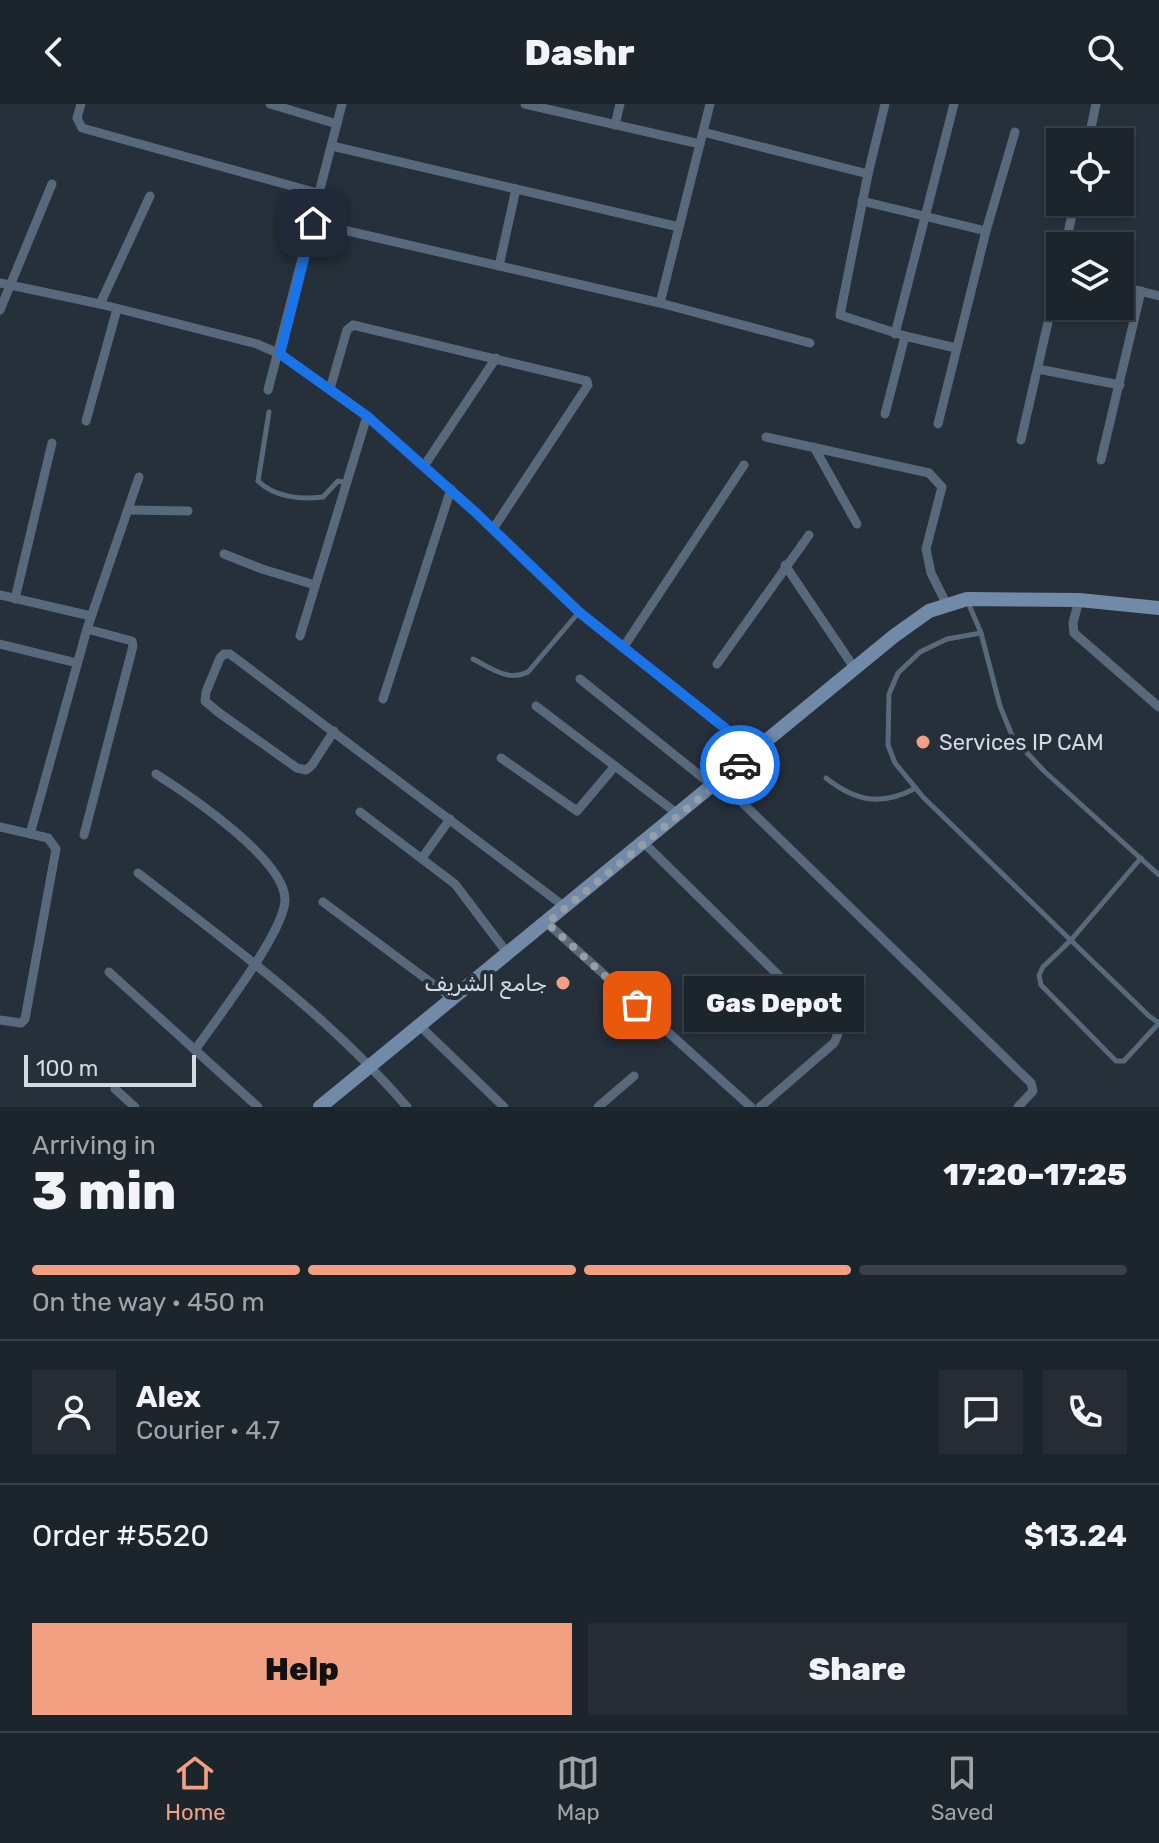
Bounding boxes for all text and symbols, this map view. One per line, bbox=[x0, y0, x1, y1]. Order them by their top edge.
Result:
icon: back bbox=[32, 30, 76, 74]
icon: search bbox=[1083, 30, 1127, 74]
text: Dashr bbox=[524, 31, 635, 74]
map controls bbox=[1046, 128, 1134, 320]
button: locate bbox=[1046, 128, 1134, 216]
pin bbox=[279, 189, 347, 257]
icon: home bbox=[291, 201, 335, 245]
button: layers bbox=[1046, 232, 1134, 320]
courier bbox=[700, 725, 780, 805]
place label: Services IP CAM bbox=[939, 729, 1104, 756]
marker: Services IP CAM bbox=[914, 733, 932, 751]
icon: car bbox=[718, 743, 762, 787]
place label: جامع الشريف bbox=[424, 970, 547, 1000]
pin bbox=[603, 971, 671, 1039]
marker: جامع الشريف bbox=[554, 974, 572, 992]
callout: Gas Depot bbox=[685, 977, 865, 1033]
icon: bag bbox=[615, 983, 659, 1027]
text: Gas Depot bbox=[706, 988, 842, 1019]
scale bar bbox=[24, 1051, 196, 1087]
text: 100 m bbox=[36, 1055, 98, 1082]
text: Arriving in bbox=[32, 1130, 156, 1161]
text: 17:20–17:25 bbox=[943, 1157, 1127, 1193]
text: 3 min bbox=[32, 1160, 176, 1222]
text: On the way · 450 m bbox=[32, 1287, 265, 1318]
button: person bbox=[32, 1370, 116, 1454]
button: chat bbox=[939, 1370, 1023, 1454]
button: phone bbox=[1043, 1370, 1127, 1454]
text: Alex bbox=[136, 1379, 201, 1415]
text: Courier · 4.7 bbox=[136, 1415, 280, 1446]
text: Order #5520 bbox=[32, 1518, 209, 1554]
text: $13.24 bbox=[1024, 1518, 1127, 1554]
button: Help bbox=[32, 1623, 572, 1715]
button: Share bbox=[588, 1623, 1127, 1715]
tab: Home bbox=[165, 1751, 226, 1826]
tab: Map bbox=[556, 1751, 600, 1826]
tab: Saved bbox=[931, 1751, 994, 1826]

